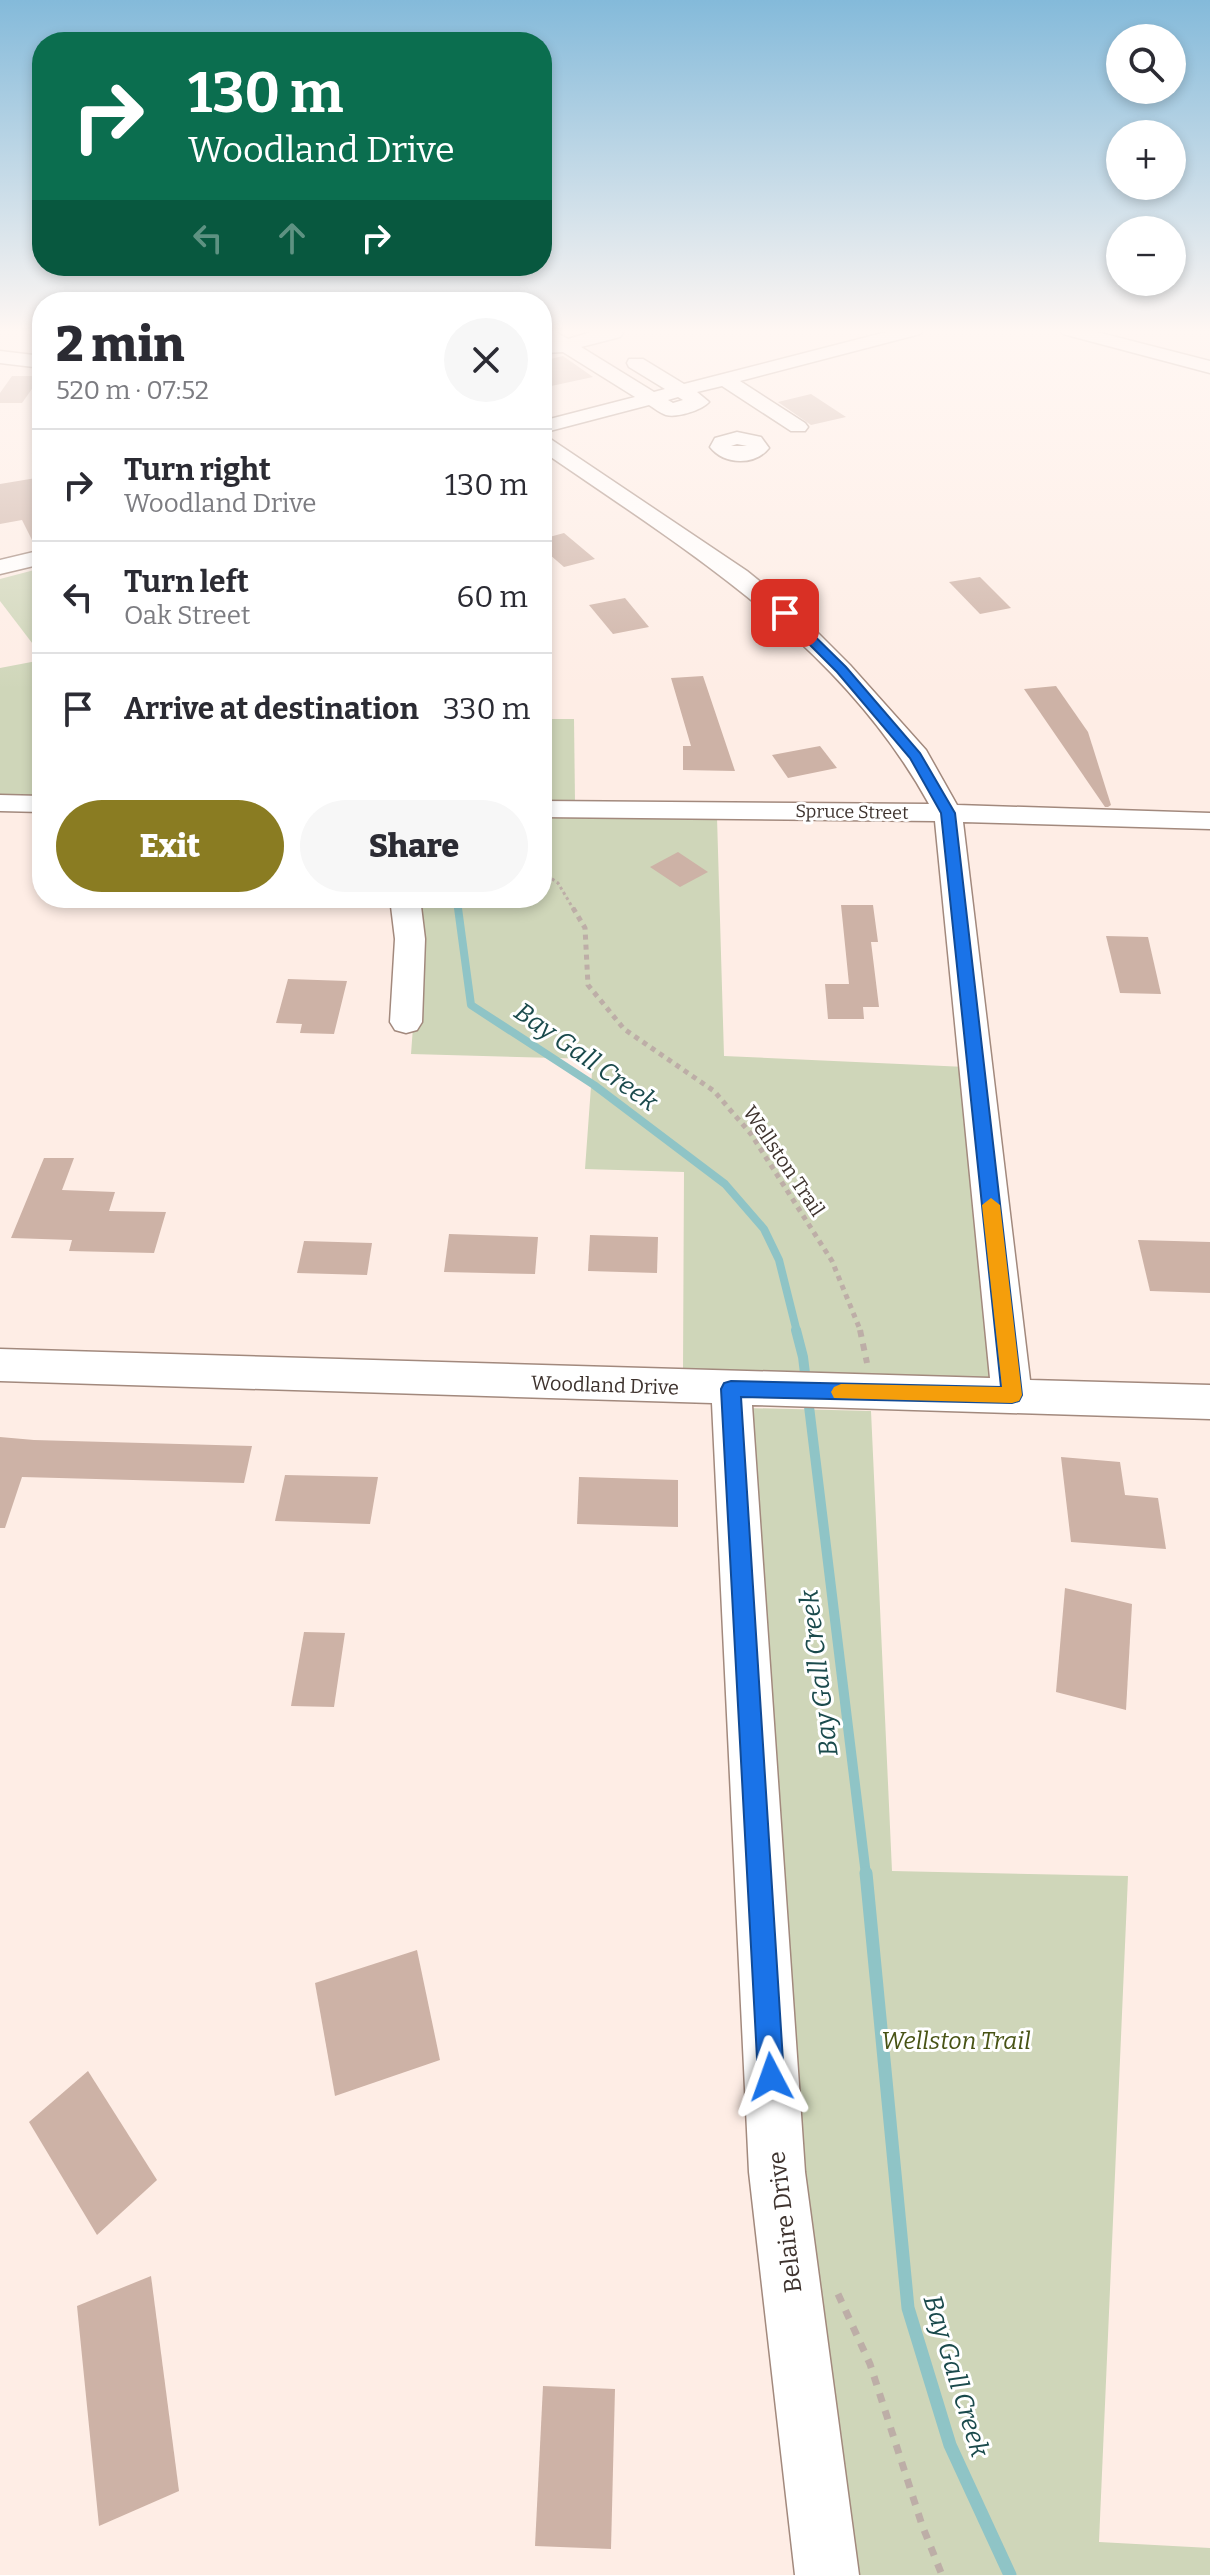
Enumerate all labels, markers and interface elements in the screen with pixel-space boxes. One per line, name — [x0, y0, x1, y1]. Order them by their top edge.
map controls — [1106, 24, 1186, 296]
button: search — [1106, 24, 1186, 104]
text: 130 m — [188, 60, 344, 127]
icon: right — [56, 64, 160, 168]
button: + — [1106, 120, 1186, 200]
text: Woodland Drive — [188, 128, 455, 172]
icon: left — [186, 216, 230, 260]
icon: ahead — [270, 216, 314, 260]
icon: right — [354, 216, 398, 260]
button: − — [1106, 216, 1186, 296]
text: 2 min — [56, 316, 184, 374]
button: close — [444, 318, 528, 402]
text: 520 m · 07:52 — [56, 375, 209, 406]
text: Turn right — [124, 452, 271, 488]
icon: right — [56, 463, 100, 507]
text: 130 m — [445, 467, 528, 503]
text: Woodland Drive — [124, 488, 317, 519]
text: Turn left — [124, 564, 249, 600]
icon: left — [56, 575, 100, 619]
text: 60 m — [457, 579, 528, 615]
pin — [751, 579, 819, 647]
icon: arrive — [763, 591, 807, 635]
text: Oak Street — [124, 600, 250, 631]
icon: arrive — [56, 687, 100, 731]
text: Arrive at destination — [124, 691, 419, 727]
text: 330 m — [443, 691, 530, 727]
button: Exit — [56, 800, 284, 892]
button: Share — [300, 800, 528, 892]
street label: Spruce Street — [795, 800, 909, 824]
water label: Bay Gall Creek — [508, 996, 664, 1118]
street label: Wellston Trail — [738, 1101, 830, 1221]
street label: Woodland Drive — [531, 1370, 679, 1400]
water label: Bay Gall Creek — [793, 1587, 845, 1758]
park label: Wellston Trail — [881, 2027, 1031, 2055]
position arrow — [729, 2035, 813, 2119]
street label: Belaire Drive — [762, 2150, 808, 2294]
water label: Bay Gall Creek — [917, 2291, 996, 2462]

